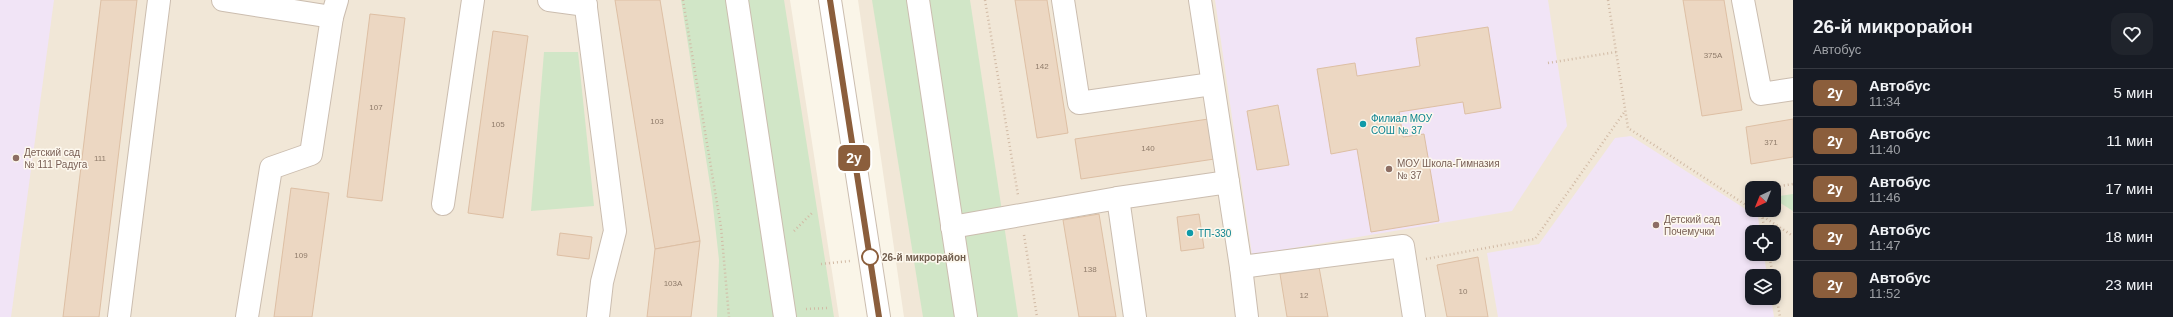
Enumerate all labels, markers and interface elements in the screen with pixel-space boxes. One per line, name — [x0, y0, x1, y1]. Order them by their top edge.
button: heart — [2111, 13, 2153, 55]
text: 26-й микрорайон — [1813, 16, 1973, 37]
text: Автобус — [1813, 42, 1861, 57]
house number: 375А — [1704, 51, 1723, 60]
house number: 142 — [1035, 62, 1049, 71]
text: Автобус — [1869, 77, 1931, 94]
text: 5 мин — [2114, 84, 2153, 101]
text: 2у — [1827, 85, 1843, 101]
text: 11:34 — [1869, 94, 1901, 109]
house number: 107 — [369, 103, 383, 112]
place label: Филиал МОУ СОШ № 37 — [1371, 113, 1433, 136]
house number: 103 — [650, 117, 664, 126]
marker: Филиал МОУ СОШ № 37 — [1358, 119, 1368, 129]
house number: 105 — [491, 120, 505, 129]
text: Автобус — [1869, 125, 1931, 142]
text: 11 мин — [2106, 132, 2153, 149]
text: 2у — [1827, 133, 1843, 149]
house number: 371 — [1764, 138, 1778, 147]
text: 11:40 — [1869, 142, 1901, 157]
house number: 140 — [1141, 144, 1155, 153]
line badge: 2у — [836, 145, 872, 171]
place label: Детский сад № 111 Радуга — [24, 147, 88, 170]
text: 2у — [846, 150, 862, 166]
marker: Детский сад № 111 Радуга — [11, 153, 21, 163]
house number: 111 — [94, 154, 107, 163]
place label: МОУ Школа-Гимназия № 37 — [1397, 158, 1500, 181]
marker: МОУ Школа-Гимназия № 37 — [1384, 164, 1394, 174]
text: Автобус — [1869, 173, 1931, 190]
text: 17 мин — [2105, 180, 2153, 197]
north arrow — [1745, 181, 1781, 217]
map controls — [1745, 181, 1781, 305]
text: 2у — [1827, 181, 1843, 197]
text: 11:46 — [1869, 190, 1901, 205]
place label: Детский сад Почемучки — [1664, 214, 1720, 237]
marker: Детский сад Почемучки — [1651, 220, 1661, 230]
text: Автобус — [1869, 221, 1931, 238]
button: locate — [1745, 225, 1781, 261]
marker: ТП-330 — [1185, 228, 1195, 238]
place label: ТП-330 — [1198, 228, 1232, 239]
text: 18 мин — [2105, 228, 2153, 245]
text: 2у — [1827, 229, 1843, 245]
text: 11:47 — [1869, 238, 1901, 253]
marker: 26-й микрорайон — [861, 248, 879, 266]
house number: 109 — [294, 251, 308, 260]
place label: 26-й микрорайон — [882, 252, 966, 263]
house number: 138 — [1083, 265, 1097, 274]
button: layers — [1745, 269, 1781, 305]
text: Автобус — [1869, 269, 1931, 286]
text: 23 мин — [2105, 276, 2153, 293]
text: 2у — [1827, 277, 1843, 293]
house number: 103А — [664, 279, 683, 288]
text: 11:52 — [1869, 286, 1901, 301]
house number: 10 — [1459, 287, 1468, 296]
house number: 12 — [1300, 291, 1309, 300]

